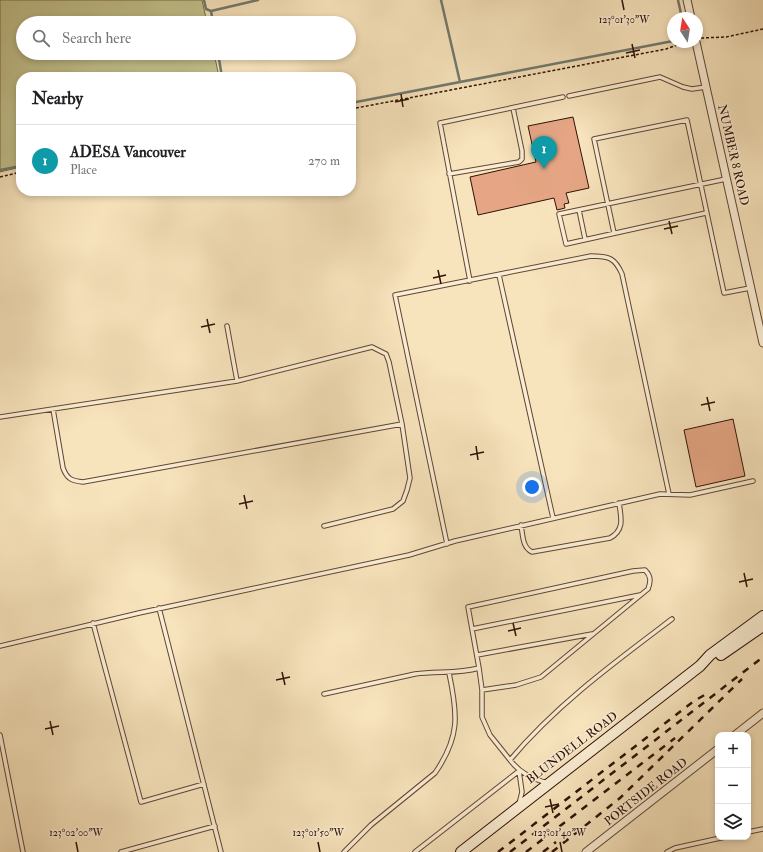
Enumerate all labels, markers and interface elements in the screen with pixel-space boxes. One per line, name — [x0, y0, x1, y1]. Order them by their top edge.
north arrow — [667, 12, 703, 48]
text: 123°01'30"W — [599, 14, 650, 26]
search box — [16, 16, 356, 60]
icon: search — [30, 27, 52, 49]
text: Search here — [62, 29, 131, 48]
text: Nearby — [32, 88, 83, 109]
street label: NUMBER 8 ROAD — [714, 103, 752, 207]
pin: 1 — [531, 136, 557, 169]
text: ADESA Vancouver — [70, 143, 186, 162]
text: 1 — [43, 153, 47, 169]
text: 270 m — [308, 153, 340, 169]
text: Place — [70, 162, 97, 178]
your location — [522, 477, 542, 497]
street label: BLUNDELL ROAD — [523, 709, 621, 787]
map controls — [715, 732, 751, 840]
button: + — [715, 732, 751, 768]
street label: PORTSIDE ROAD — [601, 755, 691, 829]
button: − — [715, 768, 751, 804]
button: layers — [715, 804, 751, 840]
text: 123°02'00"W — [49, 827, 104, 839]
text: 123°01'50"W — [292, 827, 344, 839]
text: 123°01'40"W — [534, 827, 587, 839]

